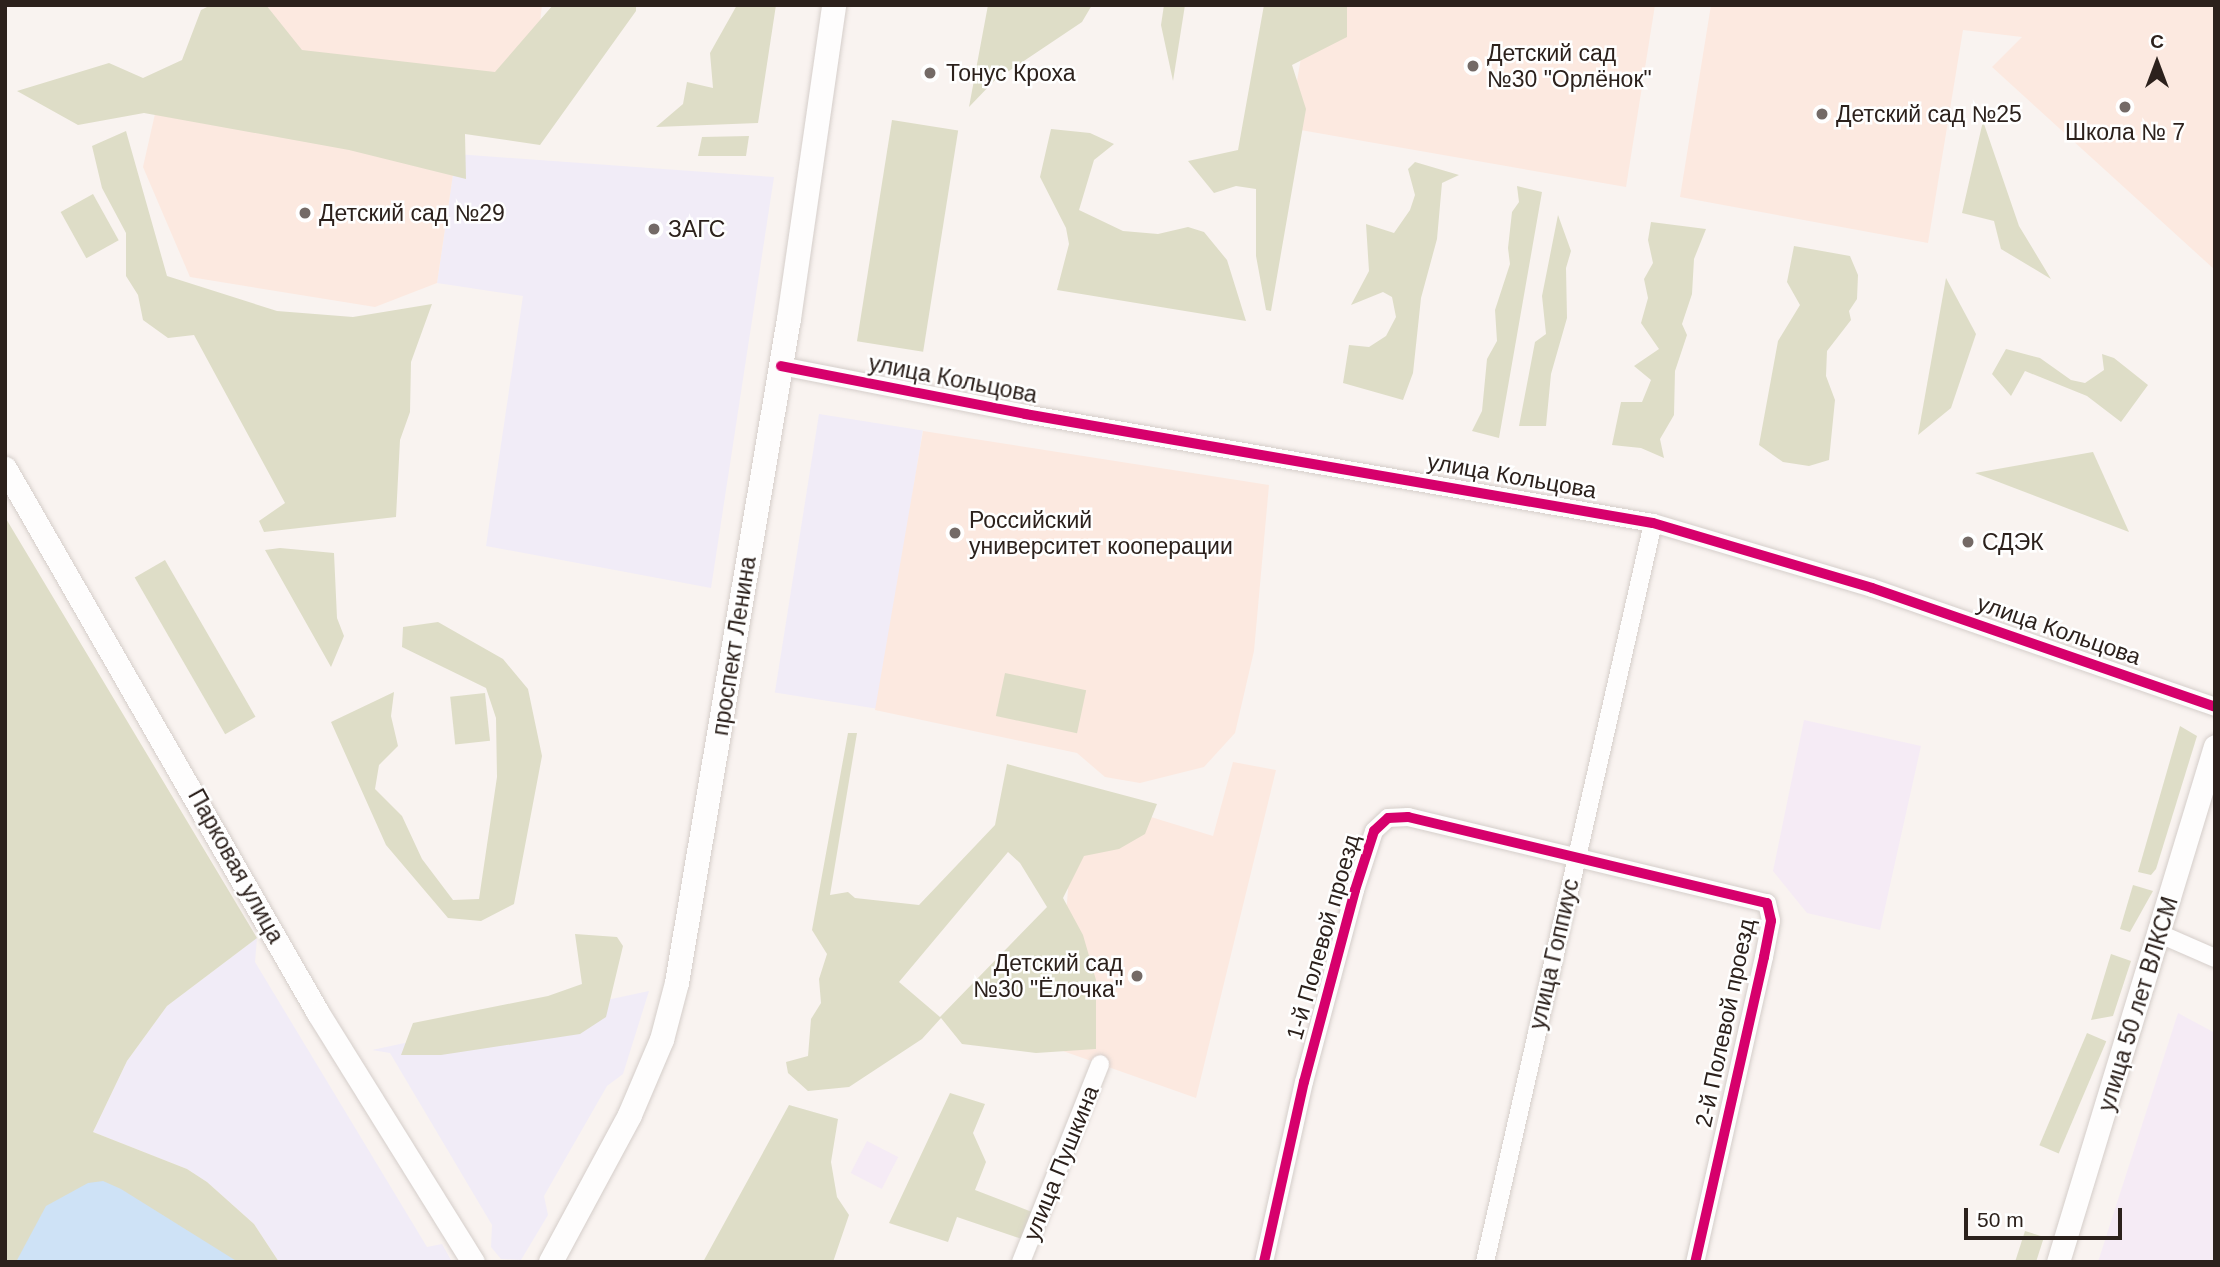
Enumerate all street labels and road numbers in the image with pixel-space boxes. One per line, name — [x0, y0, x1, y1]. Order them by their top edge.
street label: улица Кольцова — [866, 349, 1040, 409]
street label: улица Кольцова — [1425, 448, 1599, 504]
street label: проспект Ленина — [706, 554, 762, 738]
street label: улица Кольцова — [1974, 589, 2144, 671]
street label: Парковая улица — [182, 784, 290, 948]
street label: 1-й Полевой проезд — [1280, 831, 1366, 1043]
street label: улица Гоппиус — [1523, 876, 1585, 1032]
street label: улица 50 лет ВЛКСМ — [2092, 893, 2184, 1115]
street label: 2-й Полевой проезд — [1689, 916, 1761, 1130]
street label: улица Пушкина — [1017, 1082, 1105, 1244]

